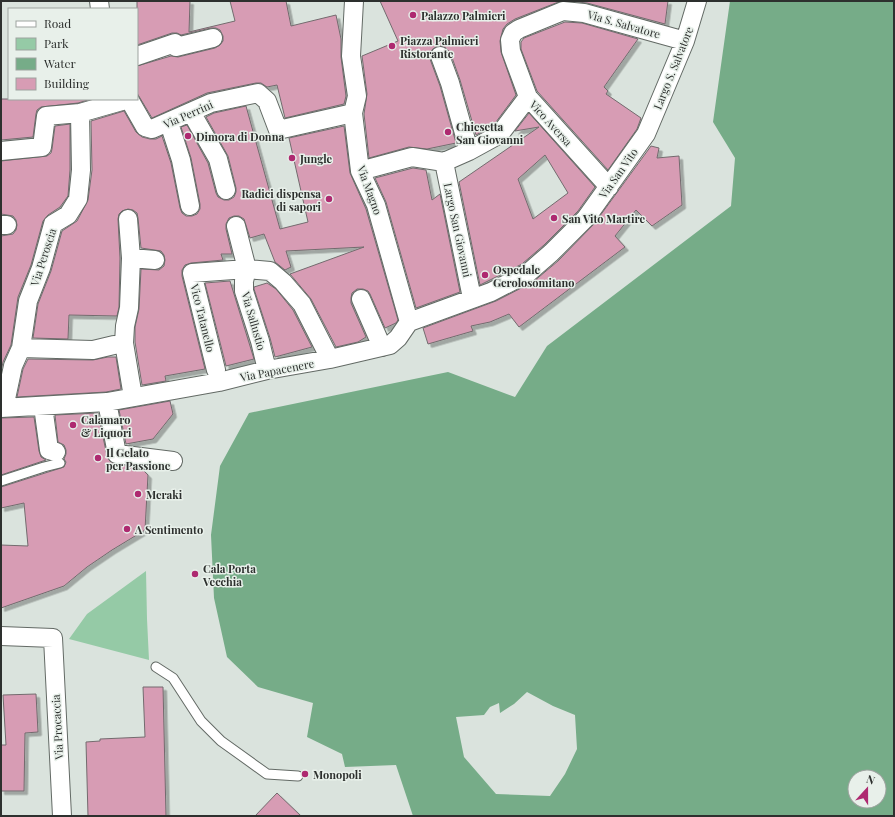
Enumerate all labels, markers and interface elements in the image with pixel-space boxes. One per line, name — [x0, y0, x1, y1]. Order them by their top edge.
street label: Via S. Salvatore — [585, 6, 662, 42]
legend — [8, 8, 138, 100]
place label: Palazzo Palmieri — [421, 8, 506, 23]
marker: Palazzo Palmieri — [408, 10, 418, 20]
text: Road — [44, 15, 71, 31]
street label: Largo S. Salvatore — [650, 24, 697, 112]
place label: Piazza Palmieri Ristorante — [400, 33, 479, 61]
text: Park — [44, 35, 69, 51]
marker: Piazza Palmieri Ristorante — [387, 41, 397, 51]
text: Water — [43, 55, 77, 71]
text: Building — [44, 75, 90, 91]
street label: Via Perrini — [160, 96, 215, 132]
street label: Vico Aversa — [526, 96, 576, 149]
place label: Chiesetta San Giovanni — [456, 119, 524, 147]
marker: Chiesetta San Giovanni — [443, 127, 453, 137]
place label: Dimora di Donna — [196, 129, 284, 144]
marker: Dimora di Donna — [183, 131, 193, 141]
street label: Via San Vito — [595, 145, 641, 202]
place label: Jungle — [299, 151, 333, 166]
marker: Jungle — [287, 153, 297, 163]
street label: Via Magno — [354, 162, 386, 217]
street label: Largo San Giovanni — [441, 181, 475, 279]
place label: Radici dispensa di sapori — [241, 186, 322, 214]
marker: Radici dispensa di sapori — [324, 194, 334, 204]
place label: San Vito Martire — [562, 211, 645, 226]
marker: San Vito Martire — [549, 213, 559, 223]
street label: Via Peroscia — [26, 226, 59, 289]
place label: Ospedale Gerolosomitano — [493, 262, 574, 290]
marker: Ospedale Gerolosomitano — [480, 270, 490, 280]
street label: Vico Tatanello — [187, 281, 219, 354]
street label: Via Sallustio — [238, 289, 269, 352]
street label: Via Papacenere — [238, 355, 316, 385]
place label: Calamaro & Liquori — [81, 412, 132, 440]
marker: Calamaro & Liquori — [68, 420, 78, 430]
place label: Il Gelato per Passione — [106, 445, 171, 473]
marker: Il Gelato per Passione — [93, 453, 103, 463]
place label: Meraki — [146, 487, 183, 502]
marker: Meraki — [133, 489, 143, 499]
place label: A Sentimento — [134, 522, 203, 537]
marker: A Sentimento — [122, 524, 132, 534]
place label: Cala Porta Vecchia — [202, 561, 256, 589]
marker: Cala Porta Vecchia — [190, 569, 200, 579]
street label: Via Procaccia — [48, 693, 66, 761]
place label: Monopoli — [313, 767, 362, 782]
marker: Monopoli — [300, 769, 310, 779]
north arrow — [847, 769, 887, 809]
text: N — [864, 771, 877, 788]

